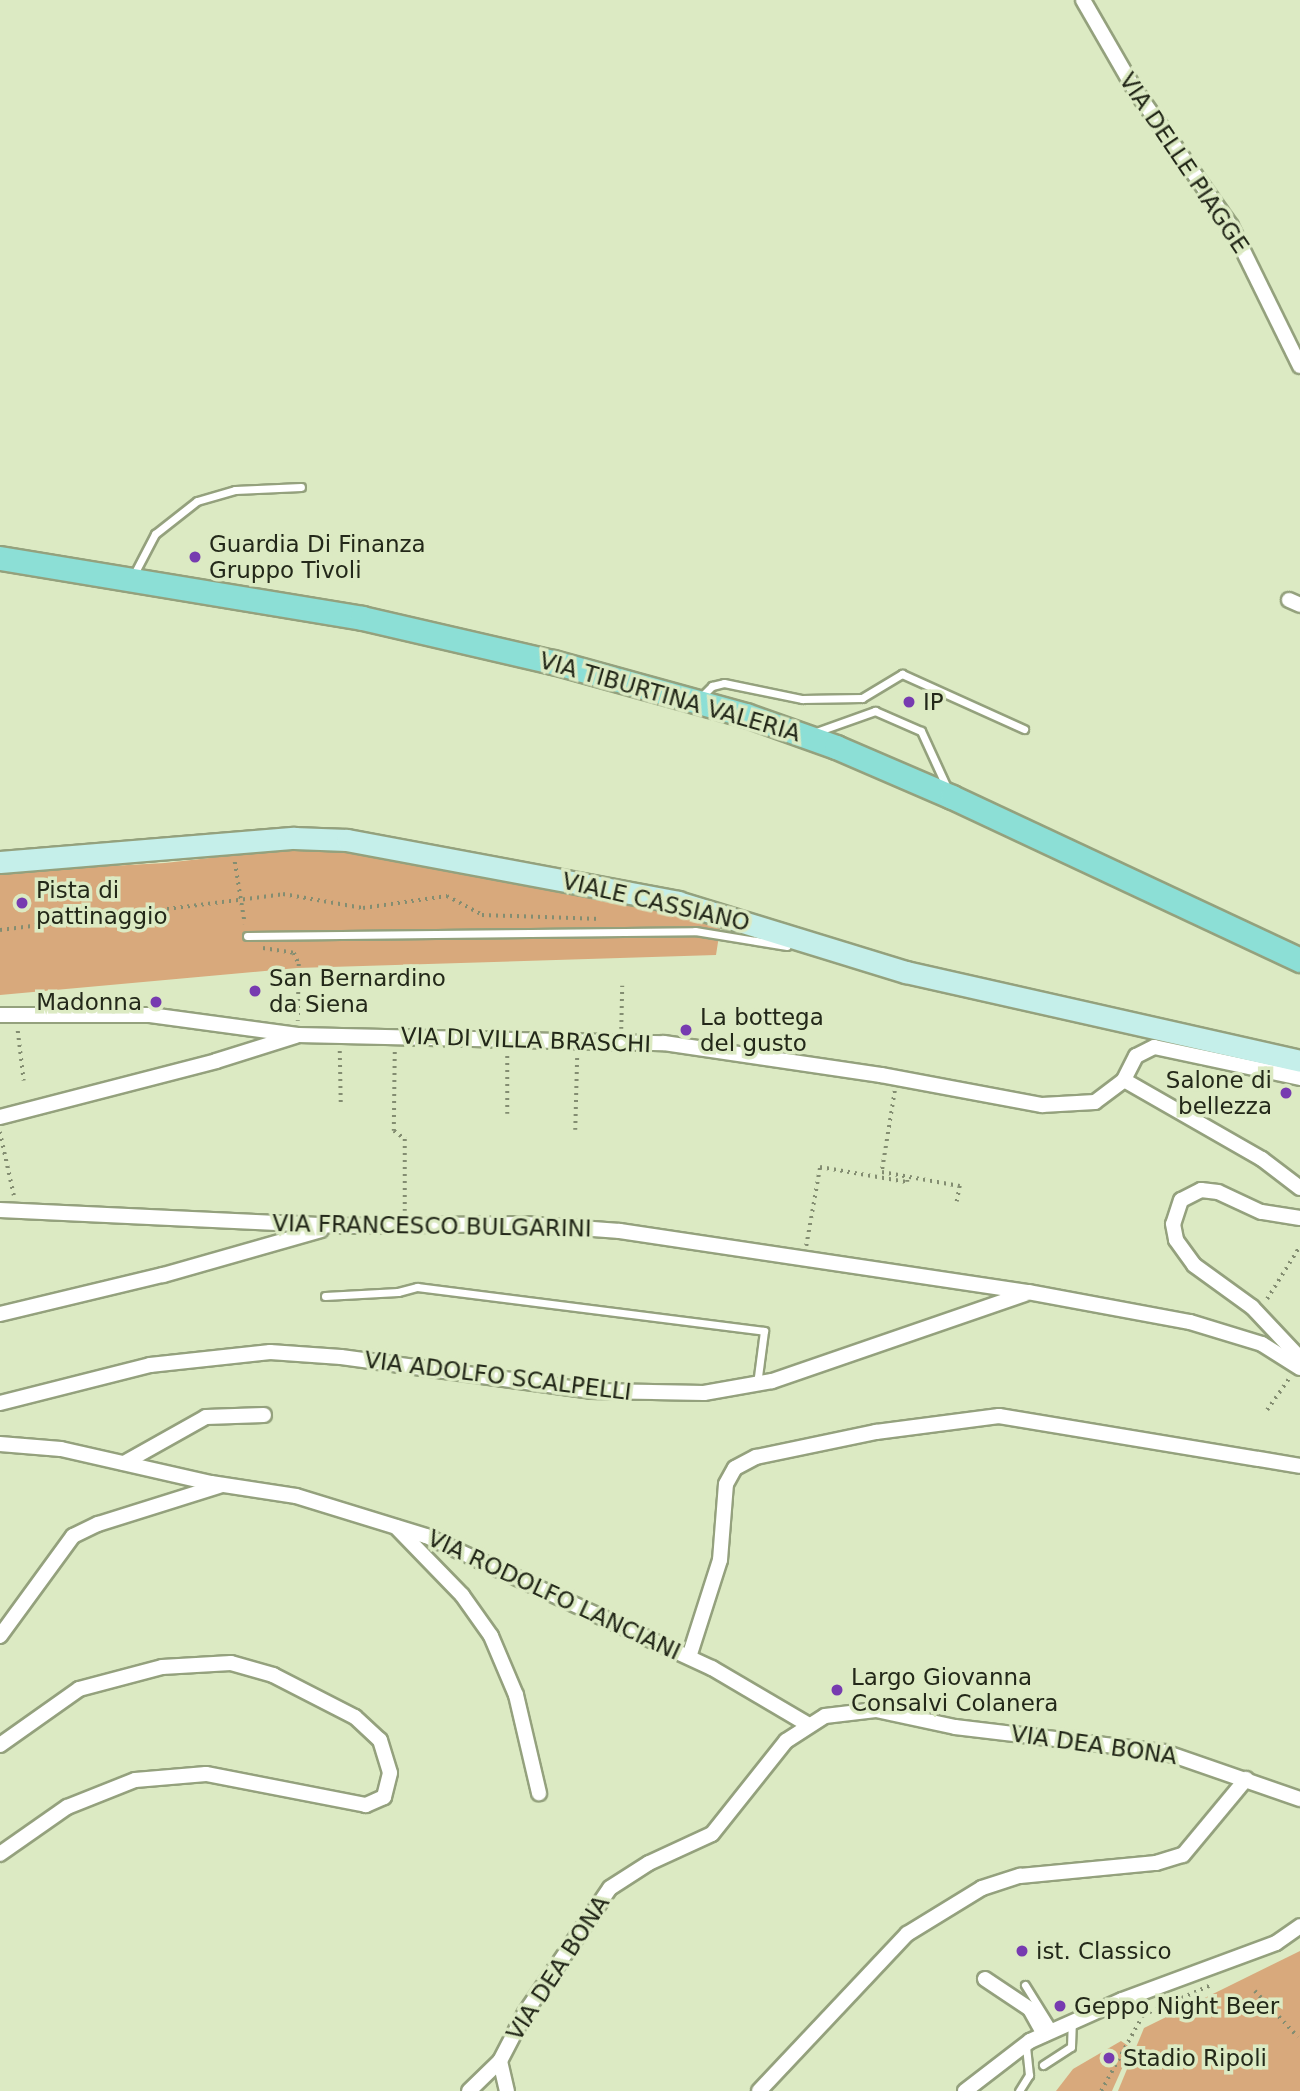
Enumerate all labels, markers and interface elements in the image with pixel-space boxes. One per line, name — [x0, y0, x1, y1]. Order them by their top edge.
street label: VIA DELLE PIAGGE — [1113, 68, 1255, 258]
place label: Guardia Di Finanza Gruppo Tivoli — [209, 530, 426, 584]
marker: Guardia Di Finanza Gruppo Tivoli — [187, 549, 203, 565]
street label: VIA TIBURTINA VALERIA — [536, 646, 804, 748]
place label: IP — [923, 688, 944, 716]
marker: IP — [901, 694, 917, 710]
street label: VIALE CASSIANO — [559, 867, 753, 937]
place label: Pista di pattinaggio — [36, 876, 167, 930]
marker: Pista di pattinaggio — [14, 895, 30, 911]
place label: San Bernardino da Siena — [269, 964, 446, 1018]
marker: San Bernardino da Siena — [247, 983, 263, 999]
place label: Madonna — [36, 988, 142, 1016]
marker: Madonna — [148, 994, 164, 1010]
place label: La bottega del gusto — [700, 1003, 824, 1057]
street label: VIA DI VILLA BRASCHI — [400, 1022, 652, 1058]
marker: La bottega del gusto — [678, 1022, 694, 1038]
place label: Salone di bellezza — [1166, 1066, 1272, 1120]
marker: Salone di bellezza — [1278, 1085, 1294, 1101]
street label: VIA FRANCESCO BULGARINI — [272, 1209, 592, 1243]
street label: VIA ADOLFO SCALPELLI — [363, 1346, 633, 1406]
street label: VIA RODOLFO LANCIANI — [423, 1524, 685, 1666]
place label: Largo Giovanna Consalvi Colanera — [851, 1663, 1058, 1717]
marker: Largo Giovanna Consalvi Colanera — [829, 1682, 845, 1698]
street label: VIA DEA BONA — [1009, 1720, 1179, 1770]
street label: VIA DEA BONA — [501, 1890, 615, 2046]
place label: ist. Classico — [1036, 1937, 1172, 1965]
marker: ist. Classico — [1014, 1943, 1030, 1959]
place label: Geppo Night Beer — [1074, 1992, 1279, 2020]
marker: Geppo Night Beer — [1052, 1998, 1068, 2014]
place label: Stadio Ripoli — [1123, 2044, 1267, 2072]
marker: Stadio Ripoli — [1101, 2050, 1117, 2066]

